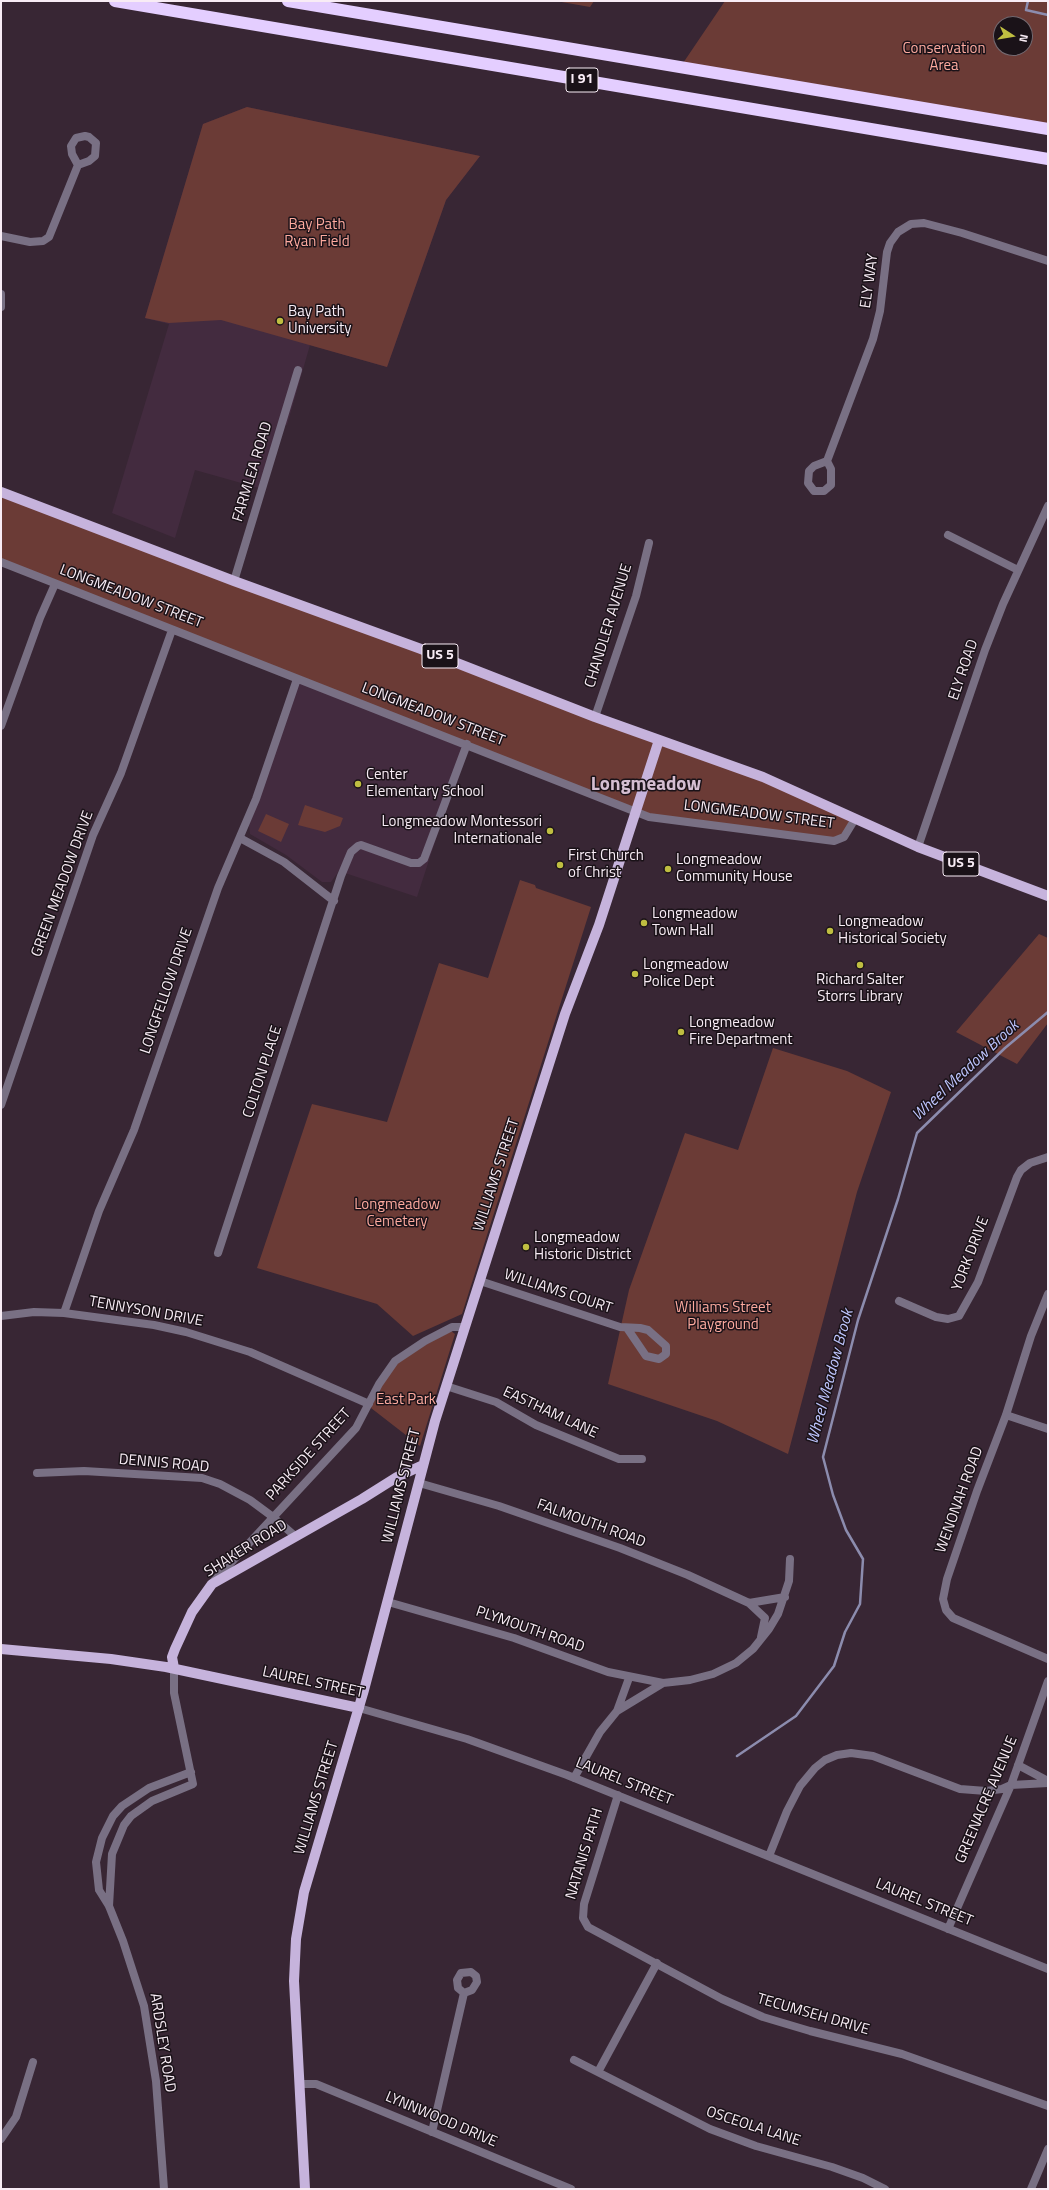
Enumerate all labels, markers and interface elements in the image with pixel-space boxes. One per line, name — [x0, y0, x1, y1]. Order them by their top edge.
north arrow — [993, 16, 1033, 56]
text: N — [1015, 33, 1032, 44]
park label: Conservation Area — [903, 40, 985, 75]
road number: I 91 — [566, 68, 598, 92]
park label: Bay Path Ryan Field — [284, 216, 350, 251]
street label: ELY WAY — [857, 253, 883, 309]
place label: Bay Path University — [288, 303, 352, 338]
marker: Bay Path University — [275, 316, 285, 326]
street label: FARMLEA ROAD — [229, 420, 277, 524]
street label: LONGMEADOW STREET — [57, 561, 205, 633]
street label: CHANDLER AVENUE — [582, 562, 636, 690]
street label: ELY ROAD — [945, 637, 983, 703]
road number: US 5 — [422, 644, 458, 668]
street label: LONGMEADOW STREET — [359, 679, 507, 751]
place label: Center Elementary School — [366, 766, 484, 801]
district label: Longmeadow — [591, 774, 701, 796]
marker: Center Elementary School — [353, 779, 363, 789]
street label: LONGMEADOW STREET — [683, 797, 835, 833]
street label: GREEN MEADOW DRIVE — [28, 809, 98, 959]
place label: Longmeadow Montessori Internationale — [381, 813, 542, 848]
marker: Longmeadow Montessori Internationale — [545, 826, 555, 836]
place label: First Church of Christ — [568, 847, 644, 882]
place label: Longmeadow Community House — [676, 851, 793, 886]
road number: US 5 — [943, 852, 979, 876]
marker: First Church of Christ — [555, 860, 565, 870]
marker: Longmeadow Community House — [663, 864, 673, 874]
place label: Longmeadow Town Hall — [652, 905, 738, 940]
place label: Longmeadow Historical Society — [838, 913, 947, 948]
marker: Longmeadow Town Hall — [639, 918, 649, 928]
street label: LONGFELLOW DRIVE — [137, 925, 197, 1057]
marker: Longmeadow Historical Society — [825, 926, 835, 936]
place label: Longmeadow Police Dept — [643, 956, 729, 991]
marker: Richard Salter Storrs Library — [855, 960, 865, 970]
marker: Longmeadow Police Dept — [630, 969, 640, 979]
place label: Richard Salter Storrs Library — [816, 971, 904, 1006]
place label: Longmeadow Fire Department — [689, 1014, 793, 1049]
water label: Wheel Meadow Brook — [909, 1017, 1023, 1125]
street label: COLTON PLACE — [240, 1024, 286, 1120]
marker: Longmeadow Fire Department — [676, 1027, 686, 1037]
street label: WILLIAMS STREET — [470, 1116, 524, 1234]
park label: Longmeadow Cemetery — [354, 1196, 440, 1231]
street label: YORK DRIVE — [949, 1214, 993, 1294]
place label: Longmeadow Historic District — [534, 1229, 631, 1264]
marker: Longmeadow Historic District — [521, 1242, 531, 1252]
street label: WILLIAMS COURT — [502, 1266, 614, 1318]
street label: TENNYSON DRIVE — [88, 1293, 204, 1331]
park label: Williams Street Playground — [675, 1299, 771, 1334]
water label: Wheel Meadow Brook — [804, 1307, 858, 1447]
street label: EASTHAM LANE — [500, 1383, 600, 1443]
park label: East Park — [376, 1391, 436, 1409]
street label: PARKSIDE STREET — [263, 1405, 355, 1505]
street label: WILLIAMS STREET — [379, 1427, 425, 1545]
street label: WENONAH ROAD — [932, 1444, 988, 1556]
street label: DENNIS ROAD — [118, 1451, 210, 1477]
street label: FALMOUTH ROAD — [534, 1496, 648, 1552]
street label: SHAKER ROAD — [201, 1516, 291, 1582]
street label: PLYMOUTH ROAD — [473, 1603, 587, 1657]
street label: LAUREL STREET — [261, 1663, 365, 1703]
street label: GREENACRE AVENUE — [952, 1734, 1022, 1866]
street label: WILLIAMS STREET — [291, 1739, 343, 1857]
street label: LAUREL STREET — [573, 1754, 675, 1810]
street label: NATANIS PATH — [563, 1806, 607, 1902]
street label: LAUREL STREET — [873, 1875, 975, 1931]
street label: TECUMSEH DRIVE — [755, 1990, 871, 2040]
street label: ARDSLEY ROAD — [145, 1992, 179, 2094]
street label: LYNNWOOD DRIVE — [382, 2088, 500, 2152]
street label: OSCEOLA LANE — [703, 2103, 803, 2151]

